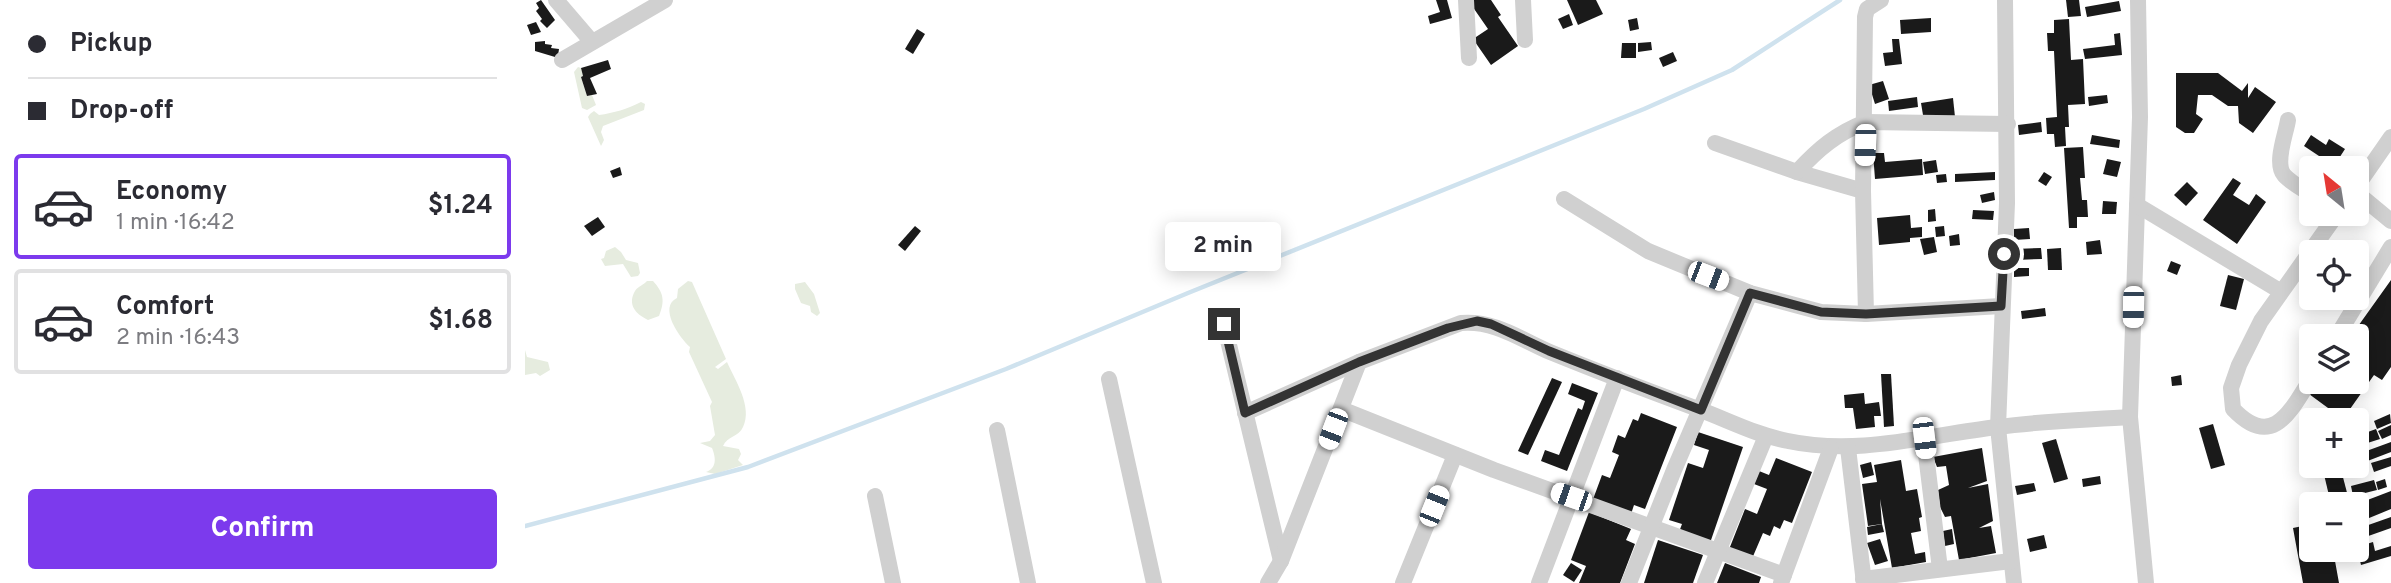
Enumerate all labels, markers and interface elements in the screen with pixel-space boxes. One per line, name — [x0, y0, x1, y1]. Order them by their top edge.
text: Pickup — [70, 28, 153, 61]
text: Drop-off — [70, 95, 173, 128]
car — [1854, 124, 1877, 166]
north arrow — [2299, 156, 2369, 226]
map controls — [2299, 156, 2369, 562]
icon: car — [32, 175, 95, 238]
text: Economy — [116, 176, 227, 209]
text: $1.24 — [428, 190, 493, 223]
text: 1 min · 16:42 — [116, 209, 235, 238]
callout: 2 min — [1166, 222, 1282, 272]
text: 2 min — [1193, 232, 1253, 261]
route start — [1988, 238, 2020, 270]
button: locate — [2299, 240, 2369, 310]
car — [1685, 259, 1732, 293]
car — [2123, 286, 2144, 328]
icon: car — [32, 290, 95, 353]
text: Comfort — [116, 291, 214, 324]
text: $1.68 — [428, 305, 493, 338]
route end — [1208, 308, 1240, 340]
text: 2 min · 16:43 — [116, 324, 240, 353]
button: layers — [2299, 324, 2369, 394]
car — [1316, 406, 1351, 452]
button: + — [2299, 408, 2369, 478]
car — [1912, 416, 1937, 460]
car — [1548, 480, 1595, 514]
car — [1417, 483, 1452, 529]
button: Confirm — [28, 489, 497, 569]
button: − — [2299, 492, 2369, 562]

